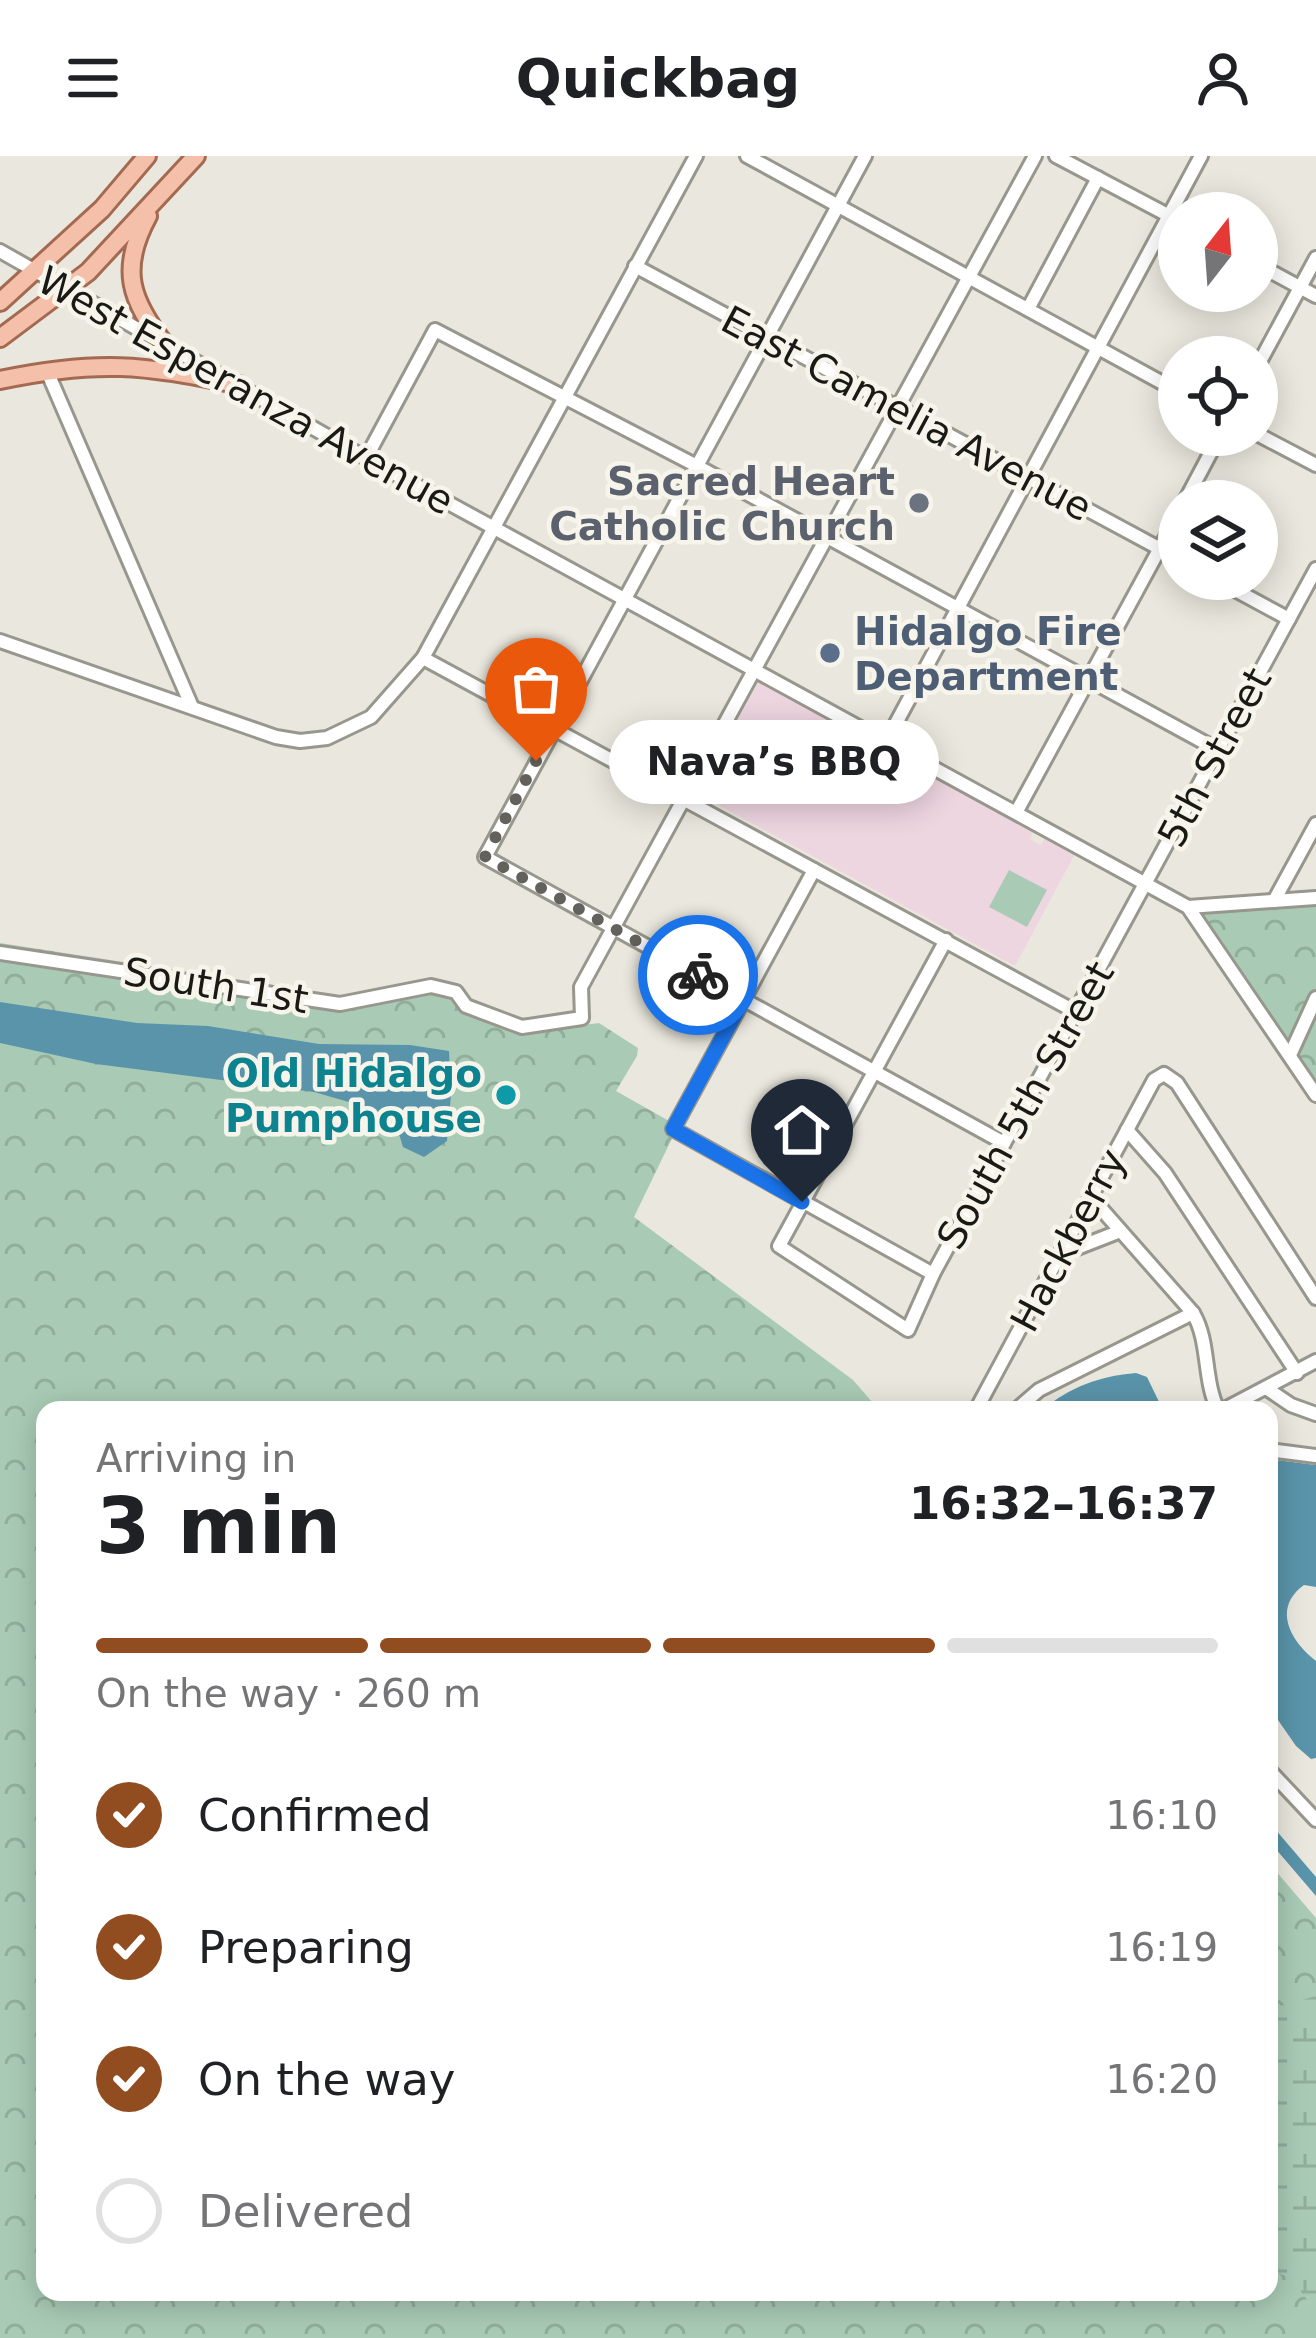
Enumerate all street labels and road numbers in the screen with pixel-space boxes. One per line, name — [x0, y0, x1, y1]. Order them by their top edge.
street label: West Esperanza Avenue — [30, 257, 461, 524]
street label: East Camelia Avenue — [714, 297, 1099, 530]
street label: 5th Street — [1149, 660, 1280, 854]
street label: South 1st — [120, 949, 311, 1022]
street label: South 5th Street — [928, 954, 1123, 1257]
street label: Hackberry — [1002, 1141, 1135, 1339]

